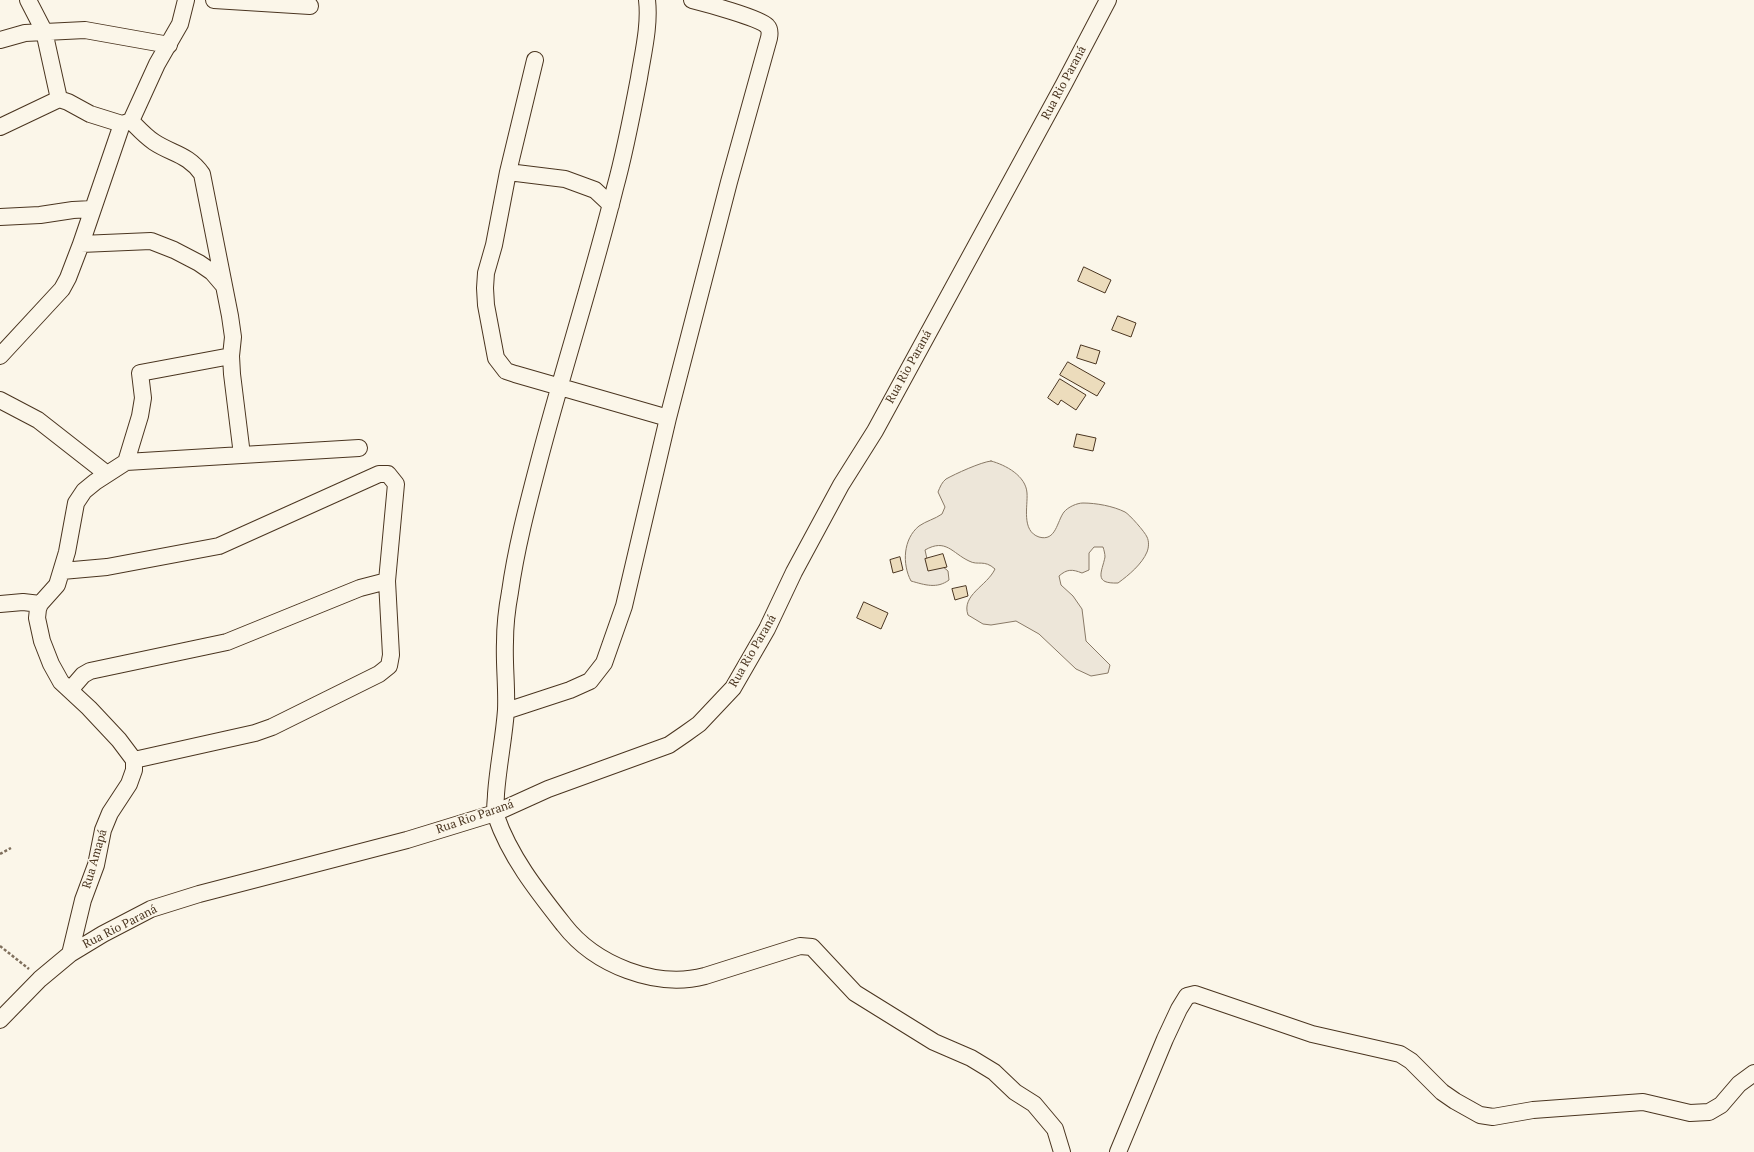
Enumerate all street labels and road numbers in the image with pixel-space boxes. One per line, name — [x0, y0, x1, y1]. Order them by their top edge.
street label: Rua Rio Paraná — [1039, 44, 1089, 122]
street label: Rua Rio Paraná — [883, 328, 935, 406]
street label: Rua Rio Paraná — [726, 612, 780, 690]
street label: Rua Rio Paraná — [434, 797, 516, 837]
street label: Rua Amapá — [80, 828, 110, 890]
street label: Rua Rio Paraná — [80, 902, 160, 952]

